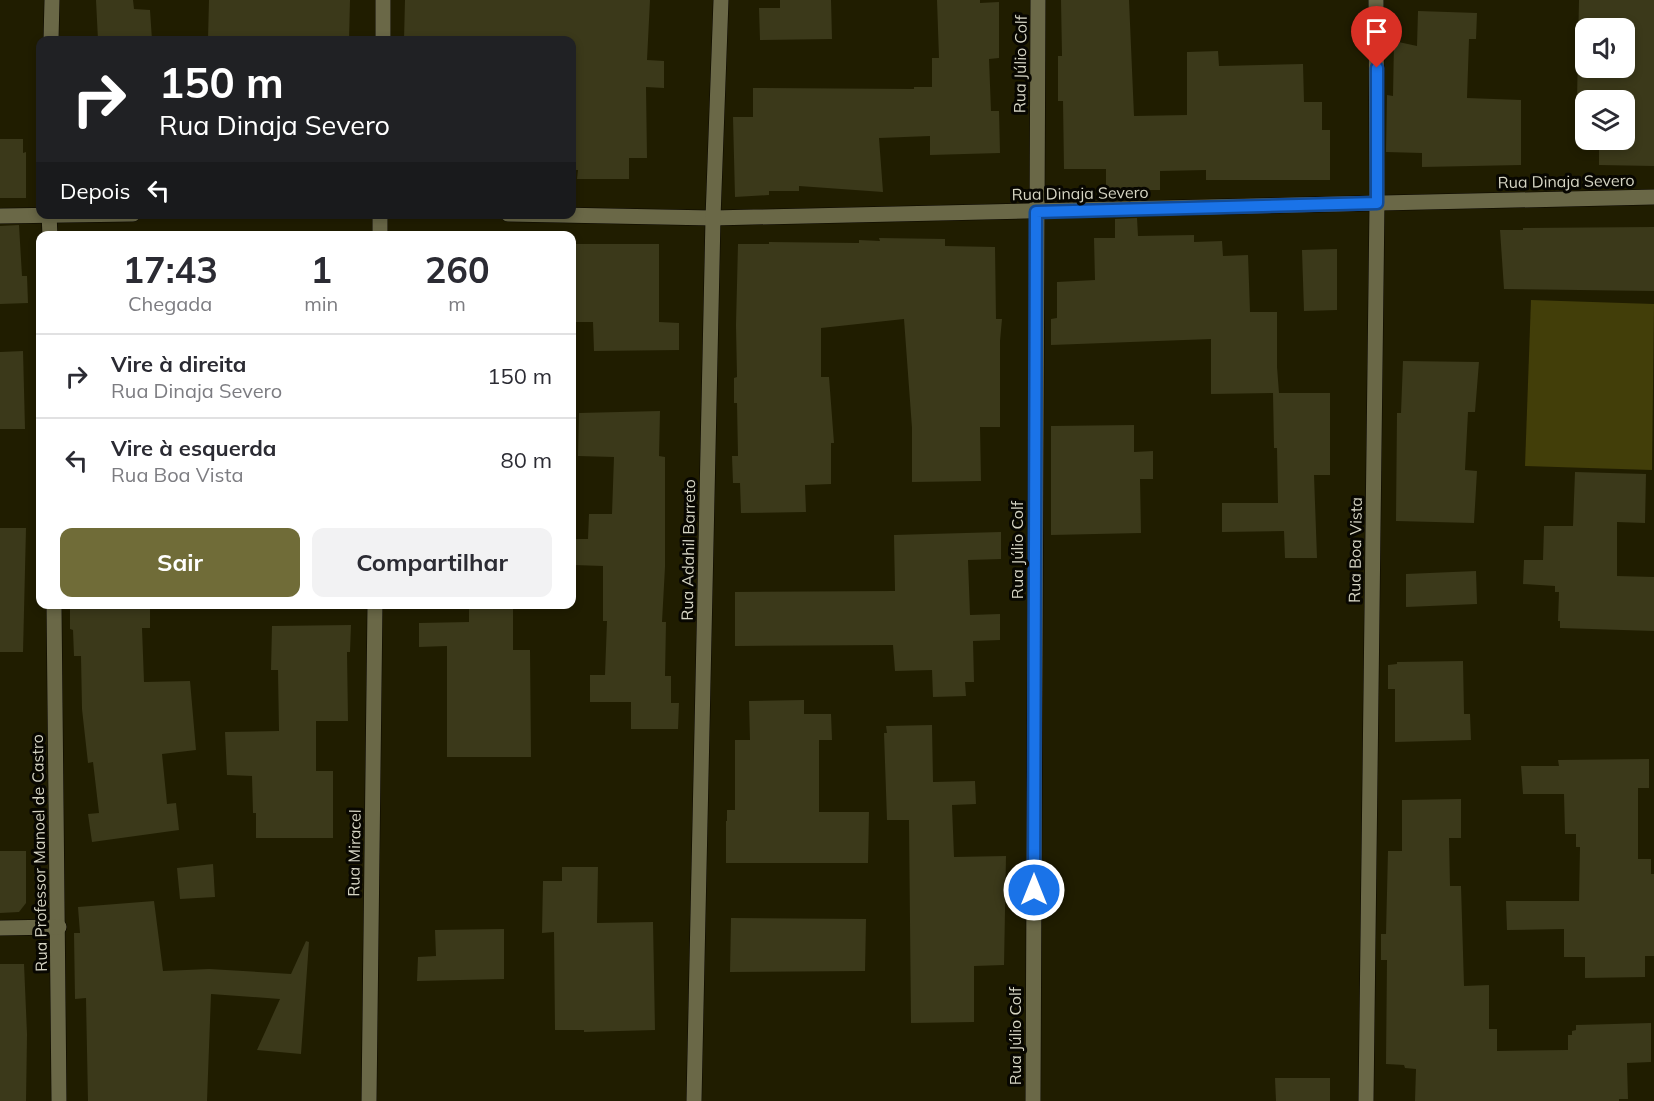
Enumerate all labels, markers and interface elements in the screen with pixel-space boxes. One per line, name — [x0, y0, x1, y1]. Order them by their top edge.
pin — [1351, 6, 1402, 68]
street label: Rua Júlio Colf — [1009, 14, 1031, 113]
icon: arrive — [1360, 15, 1393, 48]
map controls — [1575, 18, 1635, 150]
button: sound — [1575, 18, 1635, 78]
text: 150 m — [159, 56, 284, 109]
icon: right — [60, 60, 138, 138]
button: layers — [1575, 90, 1635, 150]
text: Rua Dinaja Severo — [159, 108, 390, 142]
street label: Rua Dinaja Severo — [1497, 170, 1635, 192]
icon: left — [142, 174, 175, 207]
text: Depois — [60, 177, 130, 205]
street label: Rua Dinaja Severo — [1011, 182, 1149, 204]
text: 17:43 — [122, 247, 218, 292]
text: 1 — [310, 247, 332, 292]
text: 260 — [425, 247, 490, 292]
text: Chegada — [128, 291, 212, 316]
text: min — [304, 291, 338, 316]
text: m — [448, 291, 466, 316]
text: Vire à direita — [111, 350, 246, 378]
icon: right — [60, 360, 93, 393]
text: 150 m — [487, 362, 552, 390]
text: Rua Dinaja Severo — [111, 378, 282, 403]
text: Vire à esquerda — [111, 434, 276, 462]
icon: left — [60, 444, 93, 477]
text: 80 m — [501, 446, 552, 474]
text: Rua Boa Vista — [111, 462, 243, 487]
street label: Rua Adahil Barreto — [677, 479, 699, 621]
street label: Rua Boa Vista — [1344, 497, 1366, 603]
street label: Rua Júlio Colf — [1007, 500, 1027, 599]
button: Sair — [60, 528, 300, 597]
button: Compartilhar — [312, 528, 552, 597]
street label: Rua Professor Manoel de Castro — [27, 734, 51, 972]
street label: Rua Miracel — [343, 809, 365, 897]
position arrow — [1002, 858, 1066, 922]
street label: Rua Júlio Colf — [1005, 986, 1025, 1085]

